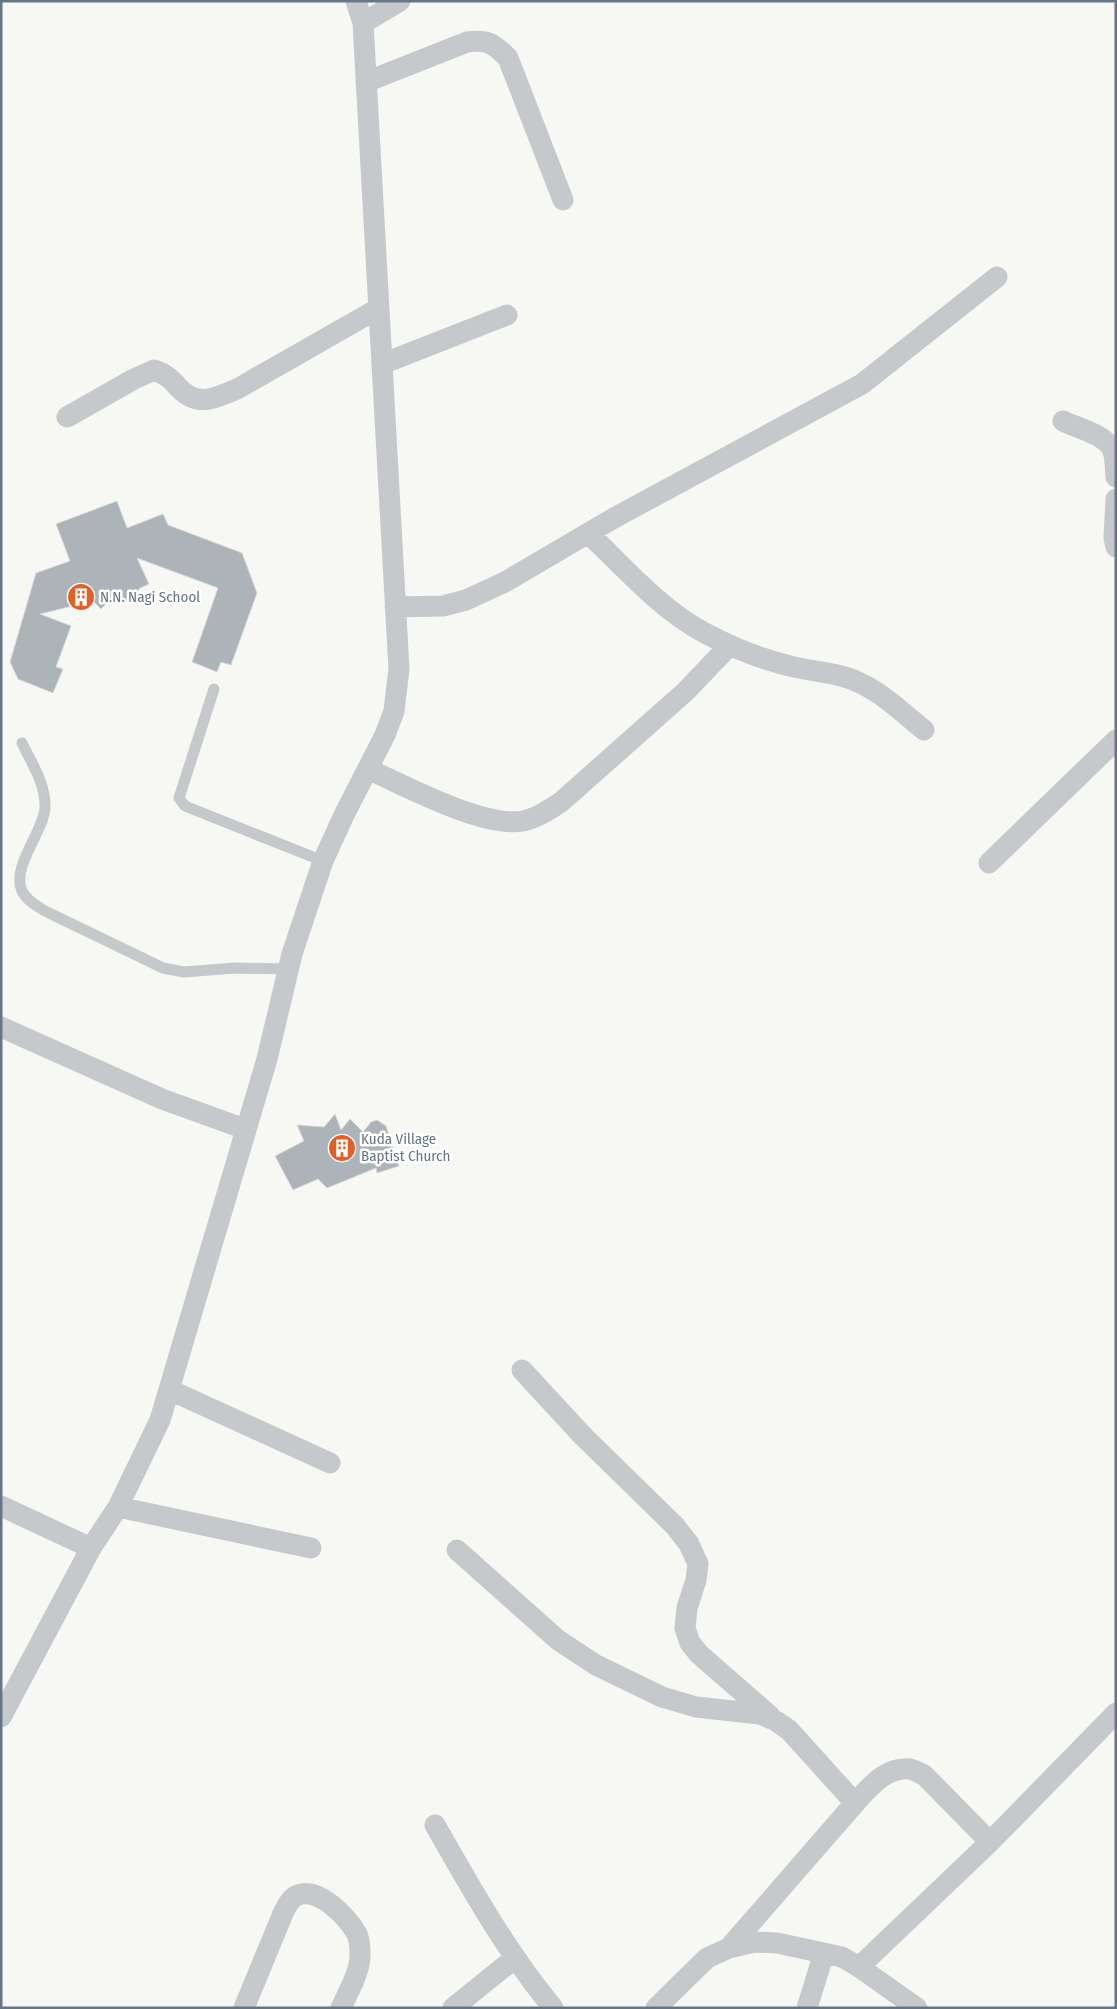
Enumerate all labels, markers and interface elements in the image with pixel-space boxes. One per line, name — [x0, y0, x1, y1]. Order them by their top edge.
building icon: N.N. Nagi School — [66, 582, 96, 612]
place label: N.N. Nagi School — [100, 588, 200, 606]
place label: Kuda Village Baptist Church — [361, 1130, 450, 1165]
building icon: Kuda Village Baptist Church — [327, 1133, 357, 1163]

